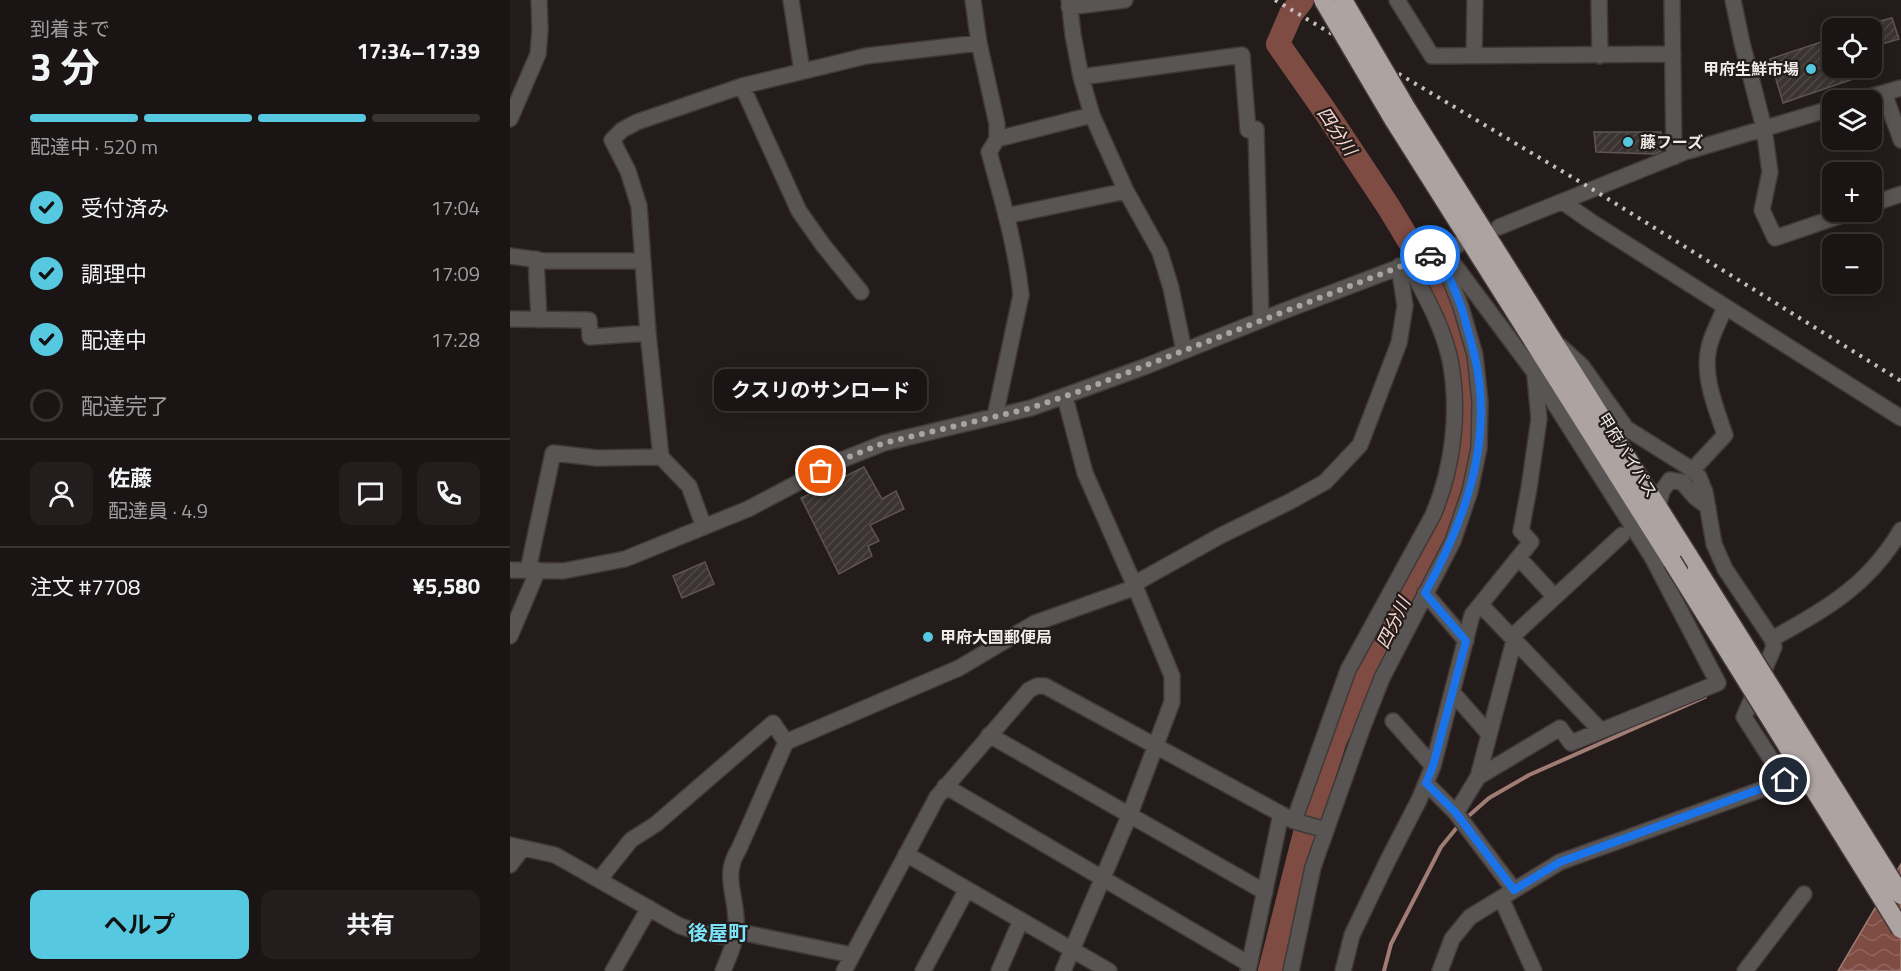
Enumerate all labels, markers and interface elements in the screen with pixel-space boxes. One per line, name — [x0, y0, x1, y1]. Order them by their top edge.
text: 到着まで — [30, 13, 110, 44]
map controls — [1822, 18, 1882, 294]
button: locate — [1822, 18, 1882, 78]
text: 17:34–17:39 — [357, 34, 480, 68]
text: 3 分 — [30, 37, 99, 96]
place label: 甲府生鮮市場 — [1703, 57, 1799, 81]
marker: 甲府生鮮市場 — [1804, 62, 1818, 76]
button: layers — [1822, 90, 1882, 150]
water label: 四分川 — [1311, 101, 1364, 163]
place label: 藤フーズ — [1640, 130, 1703, 154]
text: 配達中 · 520 m — [30, 131, 158, 162]
marker: 藤フーズ — [1621, 135, 1635, 149]
button: + — [1822, 162, 1882, 222]
icon: check — [30, 191, 63, 224]
text: 受付済み — [81, 191, 169, 225]
text: 17:04 — [431, 192, 480, 223]
courier — [1400, 225, 1460, 285]
button: − — [1822, 234, 1882, 294]
icon: car — [1414, 239, 1447, 272]
icon: check — [30, 257, 63, 290]
text: 調理中 — [81, 257, 147, 291]
text: 17:09 — [431, 258, 480, 289]
icon: check — [30, 323, 63, 356]
text: 配達中 — [81, 323, 147, 357]
text: 17:28 — [431, 324, 480, 355]
callout: クスリのサンロード — [714, 369, 928, 411]
text: クスリのサンロード — [731, 374, 910, 405]
text: 配達完了 — [81, 389, 169, 423]
street label: 甲府バイパス — [1592, 408, 1664, 502]
pin — [795, 445, 846, 496]
icon: bag — [804, 454, 837, 487]
text: 佐藤 — [108, 461, 152, 495]
button: person — [30, 462, 93, 525]
button: chat — [339, 462, 402, 525]
button: phone — [417, 462, 480, 525]
text: 配達員 · 4.9 — [108, 495, 208, 526]
text: ¥5,580 — [413, 569, 480, 603]
text: 注文 #7708 — [30, 570, 140, 604]
water label: 四分川 — [1369, 591, 1418, 653]
place label: 甲府大国郵便局 — [940, 625, 1052, 649]
marker: 甲府大国郵便局 — [921, 630, 935, 644]
pin — [1759, 754, 1810, 805]
icon: home — [1768, 763, 1801, 796]
button: ヘルプ — [30, 890, 249, 959]
button: 共有 — [261, 890, 480, 959]
district label: 後屋町 — [688, 917, 748, 948]

